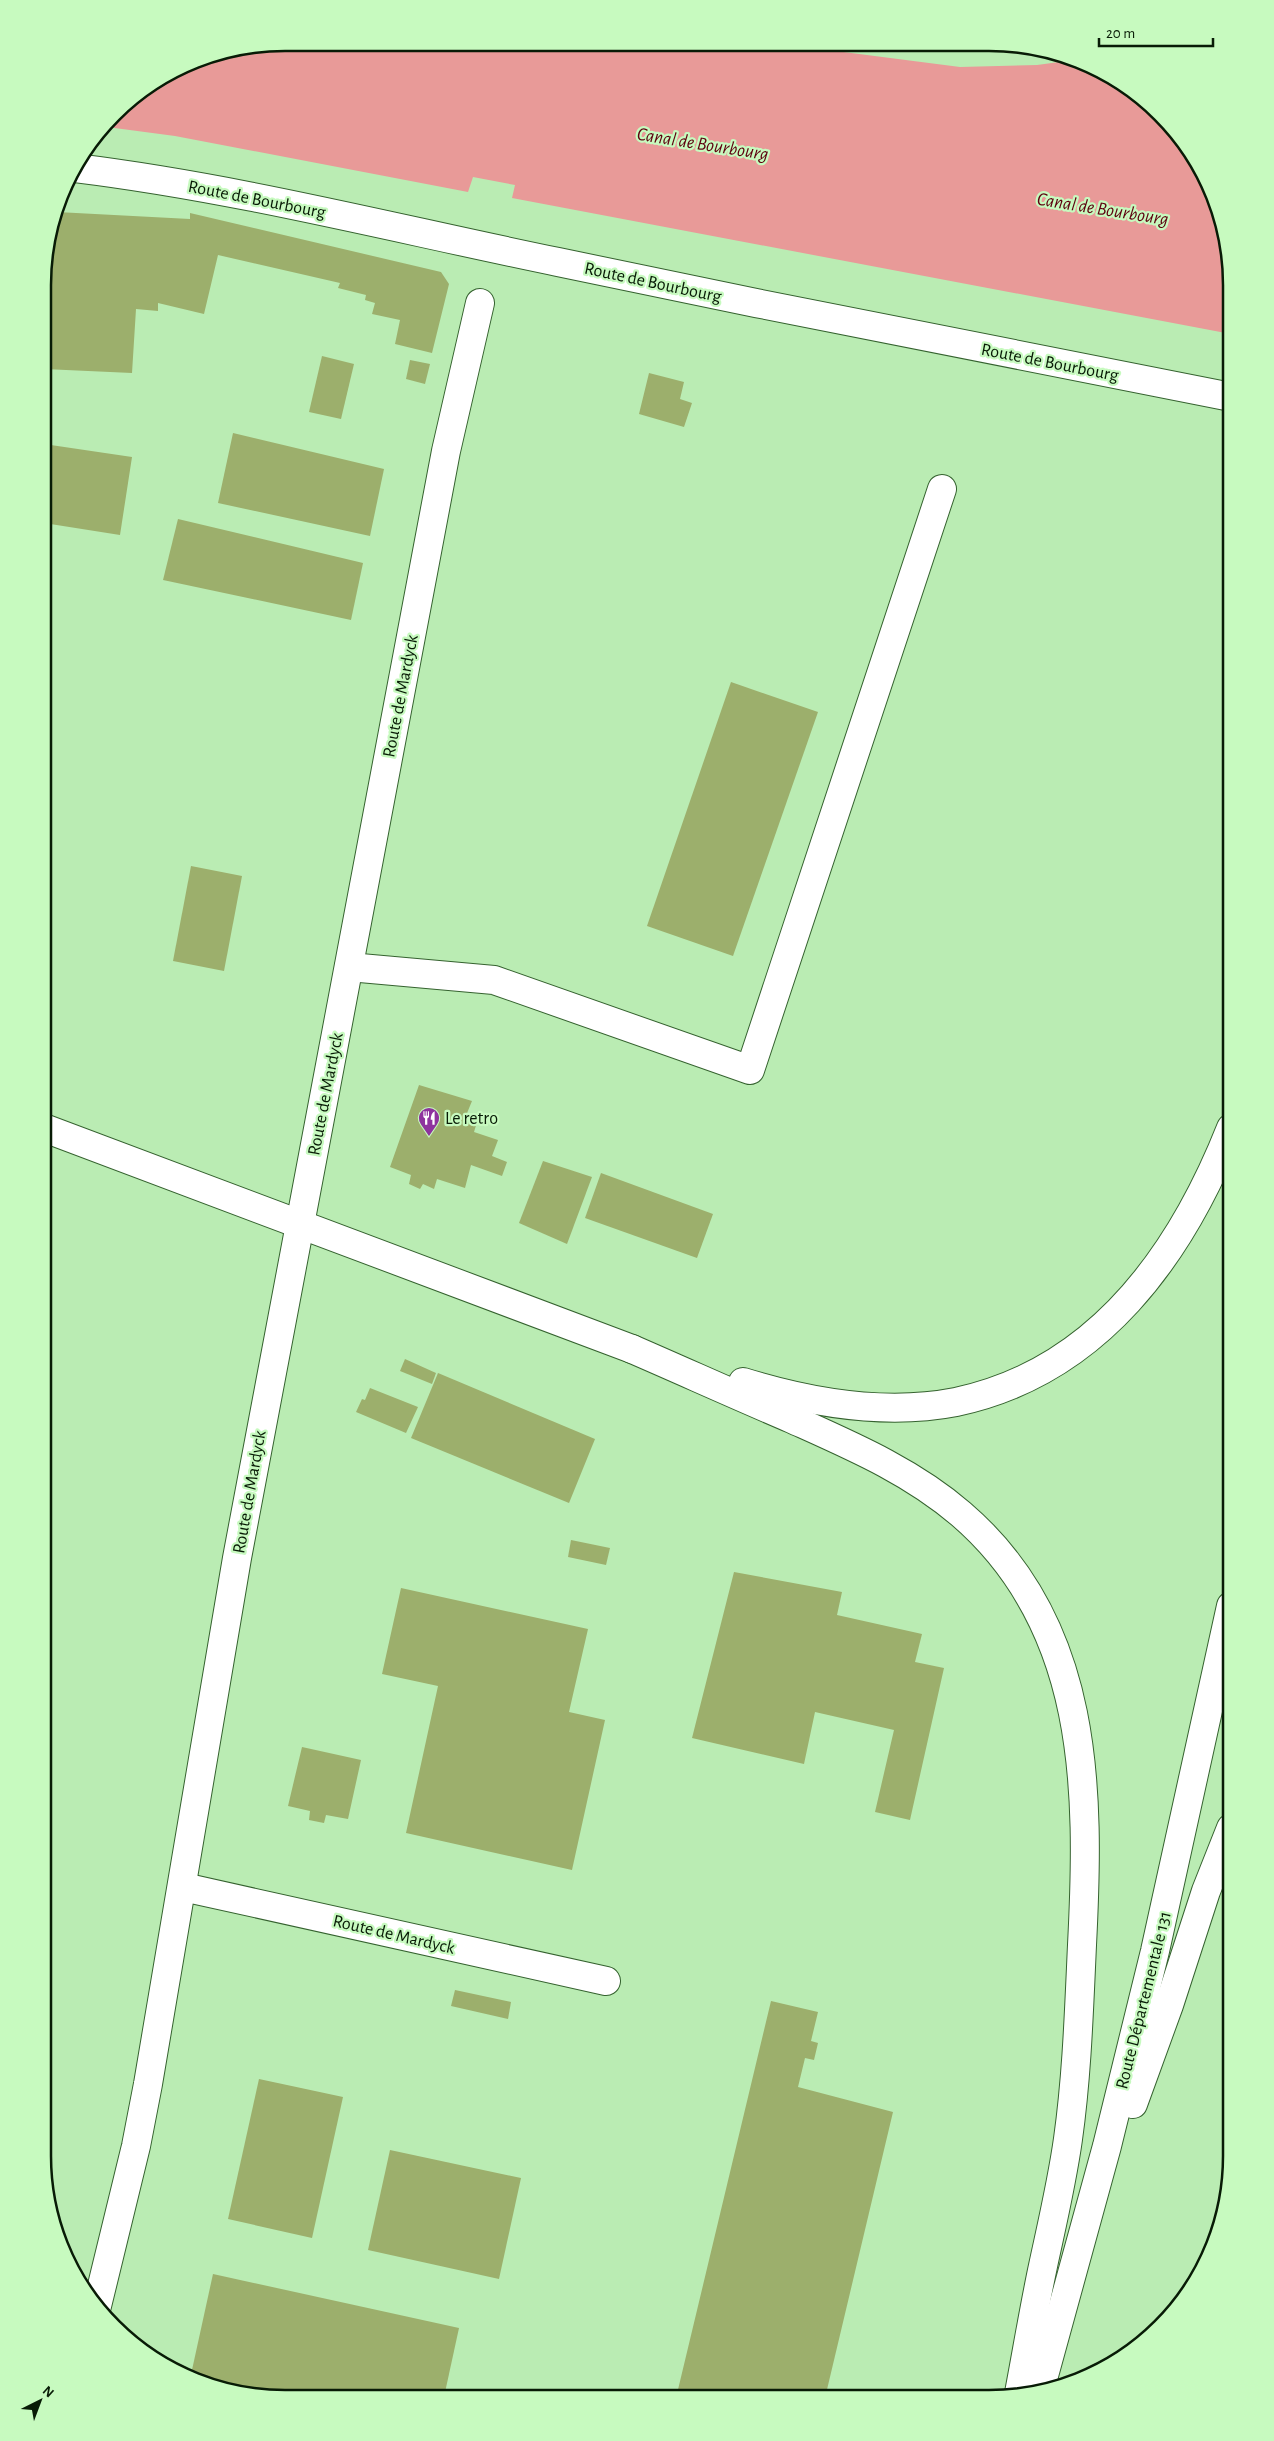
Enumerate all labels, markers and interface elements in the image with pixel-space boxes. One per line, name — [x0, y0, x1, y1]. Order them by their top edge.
scale bar — [1099, 15, 1213, 47]
text: 20 m — [1106, 26, 1135, 41]
water label: Canal de Bourbourg — [636, 125, 770, 164]
street label: Route de Bourbourg — [187, 178, 327, 222]
water label: Canal de Bourbourg — [1036, 190, 1170, 229]
street label: Route de Bourbourg — [583, 260, 723, 306]
street label: Route de Bourbourg — [980, 341, 1120, 385]
street label: Route de Mardyck — [380, 633, 422, 759]
street label: Route de Mardyck — [305, 1031, 347, 1157]
restaurant icon: Le retro — [417, 1106, 441, 1137]
place label: Le retro — [445, 1110, 498, 1128]
street label: Route de Mardyck — [230, 1429, 270, 1555]
street label: Route Départementale 131 — [1113, 1910, 1175, 2091]
street label: Route de Mardyck — [331, 1912, 457, 1958]
north arrow — [15, 2376, 65, 2426]
text: N — [40, 2384, 56, 2401]

